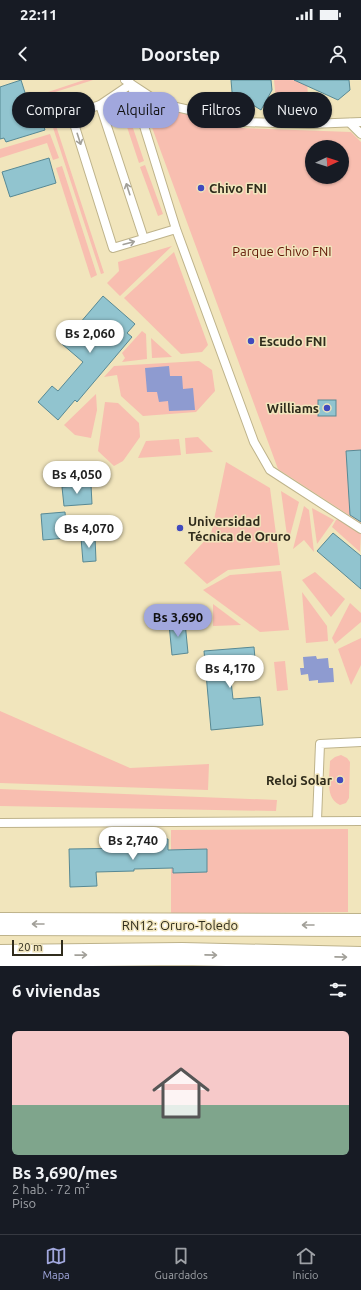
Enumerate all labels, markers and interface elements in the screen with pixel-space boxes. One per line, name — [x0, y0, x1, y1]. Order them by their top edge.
text: 22:11 — [20, 6, 58, 23]
icon: back — [12, 43, 34, 65]
icon: person — [327, 43, 349, 65]
text: Doorstep — [141, 44, 220, 64]
chip: Comprar — [12, 92, 95, 128]
chip: Alquilar — [103, 92, 179, 128]
chip: Filtros — [187, 92, 255, 128]
chip: Nuevo — [263, 92, 332, 128]
one-way arrow — [76, 133, 83, 146]
north arrow — [305, 140, 349, 184]
map controls — [305, 140, 349, 184]
place label: Chivo FNI — [209, 181, 267, 195]
one-way arrow — [124, 183, 131, 196]
marker: Chivo FNI — [196, 183, 206, 193]
one-way arrow — [122, 239, 135, 247]
park label: Parque Chivo FNI — [232, 244, 332, 258]
pin: Bs 2,060 — [49, 320, 131, 354]
text: Bs 2,060 — [65, 326, 115, 340]
place label: Escudo FNI — [259, 334, 326, 348]
marker: Escudo FNI — [246, 336, 256, 346]
place label: Williams — [267, 401, 319, 415]
marker: Williams — [322, 403, 332, 413]
pin: Bs 4,050 — [36, 461, 118, 495]
text: Bs 4,050 — [52, 467, 102, 481]
place label: Universidad Técnica de Oruro — [188, 514, 291, 543]
pin: Bs 4,070 — [48, 515, 130, 549]
text: Bs 4,070 — [64, 521, 114, 535]
marker: Universidad Técnica de Oruro — [175, 523, 185, 533]
pin: Bs 3,690 — [137, 604, 219, 638]
text: Bs 3,690 — [153, 610, 203, 624]
pin: Bs 4,170 — [189, 655, 271, 689]
text: Bs 4,170 — [205, 661, 255, 675]
place label: Reloj Solar — [266, 773, 333, 787]
marker: Reloj Solar — [335, 775, 345, 785]
pin: Bs 2,740 — [92, 827, 174, 861]
text: Bs 2,740 — [108, 833, 158, 847]
street label: RN12: Oruro-Toledo — [122, 918, 238, 932]
one-way arrow — [32, 920, 45, 928]
one-way arrow — [302, 921, 315, 929]
scale bar — [12, 938, 63, 957]
text: 20 m — [18, 941, 42, 953]
one-way arrow — [74, 951, 87, 959]
one-way arrow — [204, 951, 217, 959]
one-way arrow — [334, 953, 347, 961]
icon: filters — [327, 979, 349, 1001]
text: 6 viviendas — [12, 981, 100, 1000]
icon: home — [145, 1057, 217, 1129]
text: Bs 3,690/mes — [12, 1163, 117, 1182]
text: 2 hab. · 72 m² — [12, 1182, 90, 1196]
text: Piso — [12, 1196, 36, 1210]
tab: Mapa — [42, 1245, 70, 1281]
tab: Guardados — [155, 1245, 208, 1281]
tab: Inicio — [293, 1245, 319, 1281]

